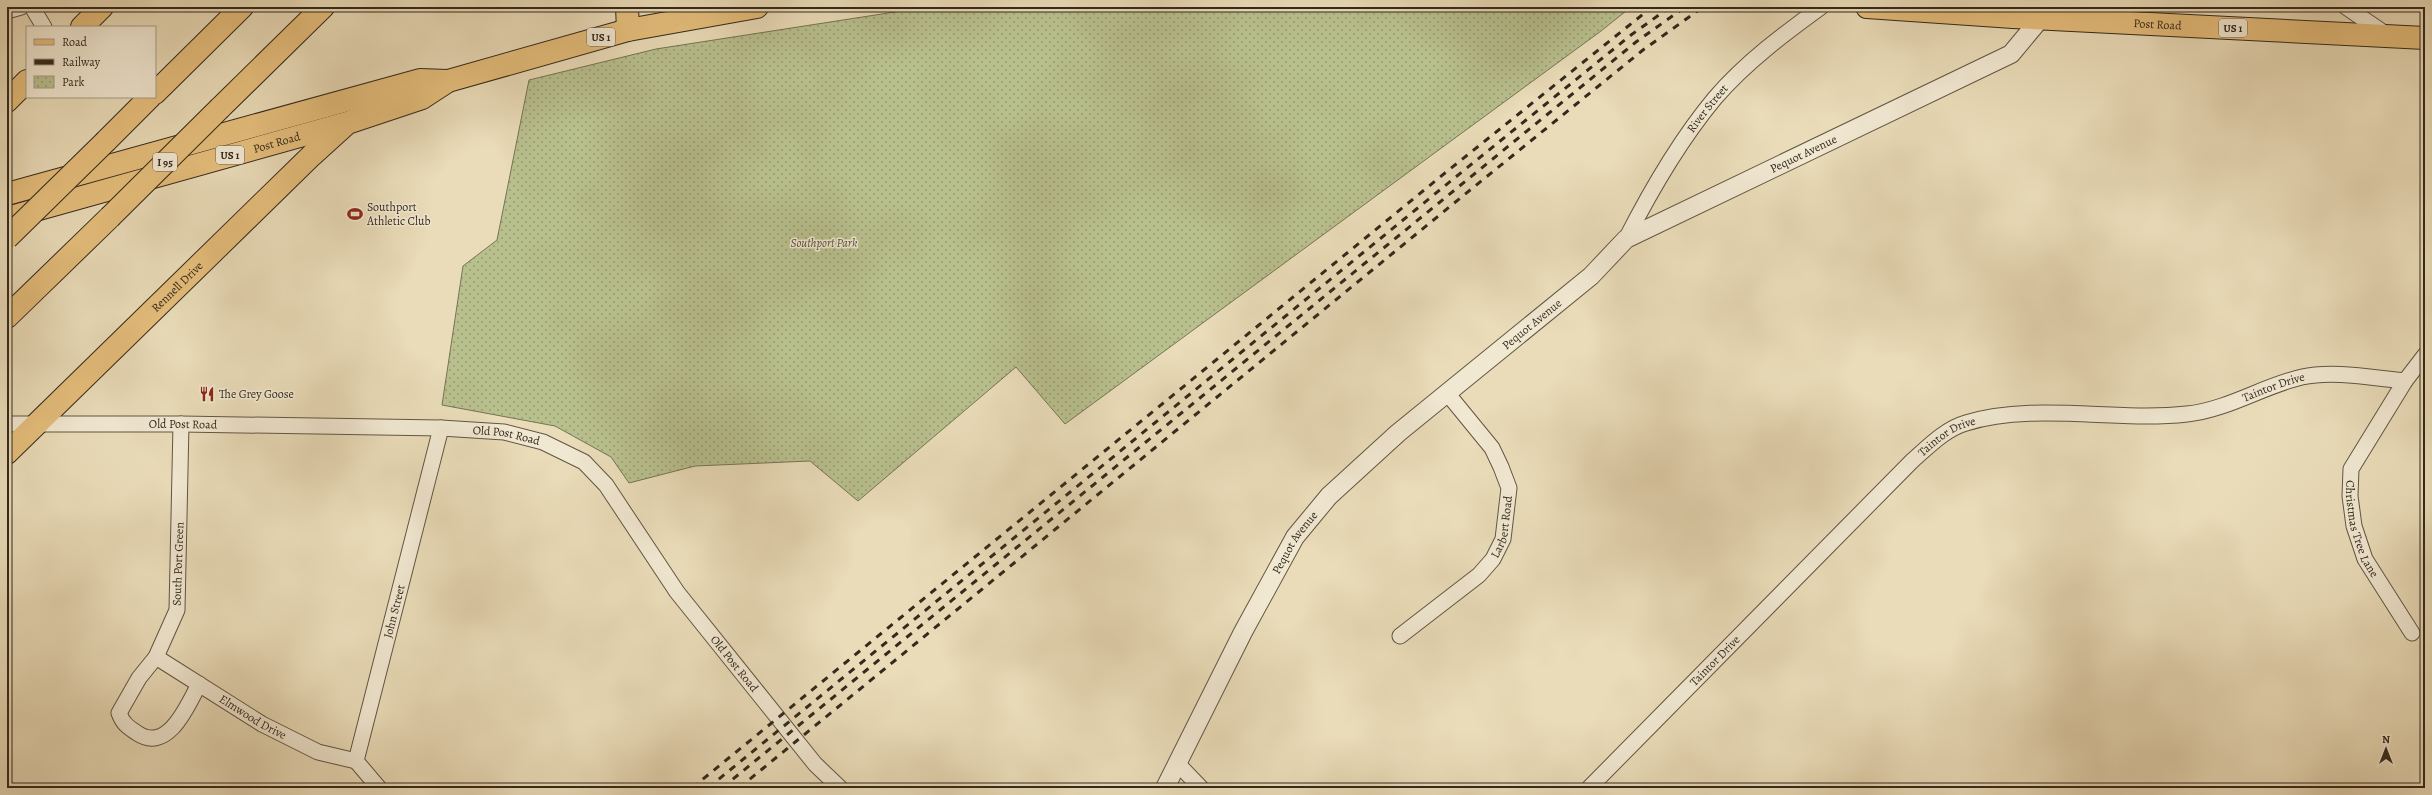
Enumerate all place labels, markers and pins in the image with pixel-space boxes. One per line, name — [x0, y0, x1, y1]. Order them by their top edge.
place label: Southport Athletic Club — [366, 199, 431, 229]
sports icon: Southport Athletic Club — [346, 205, 364, 223]
restaurant icon: The Grey Goose — [198, 385, 216, 403]
place label: The Grey Goose — [219, 386, 294, 402]

